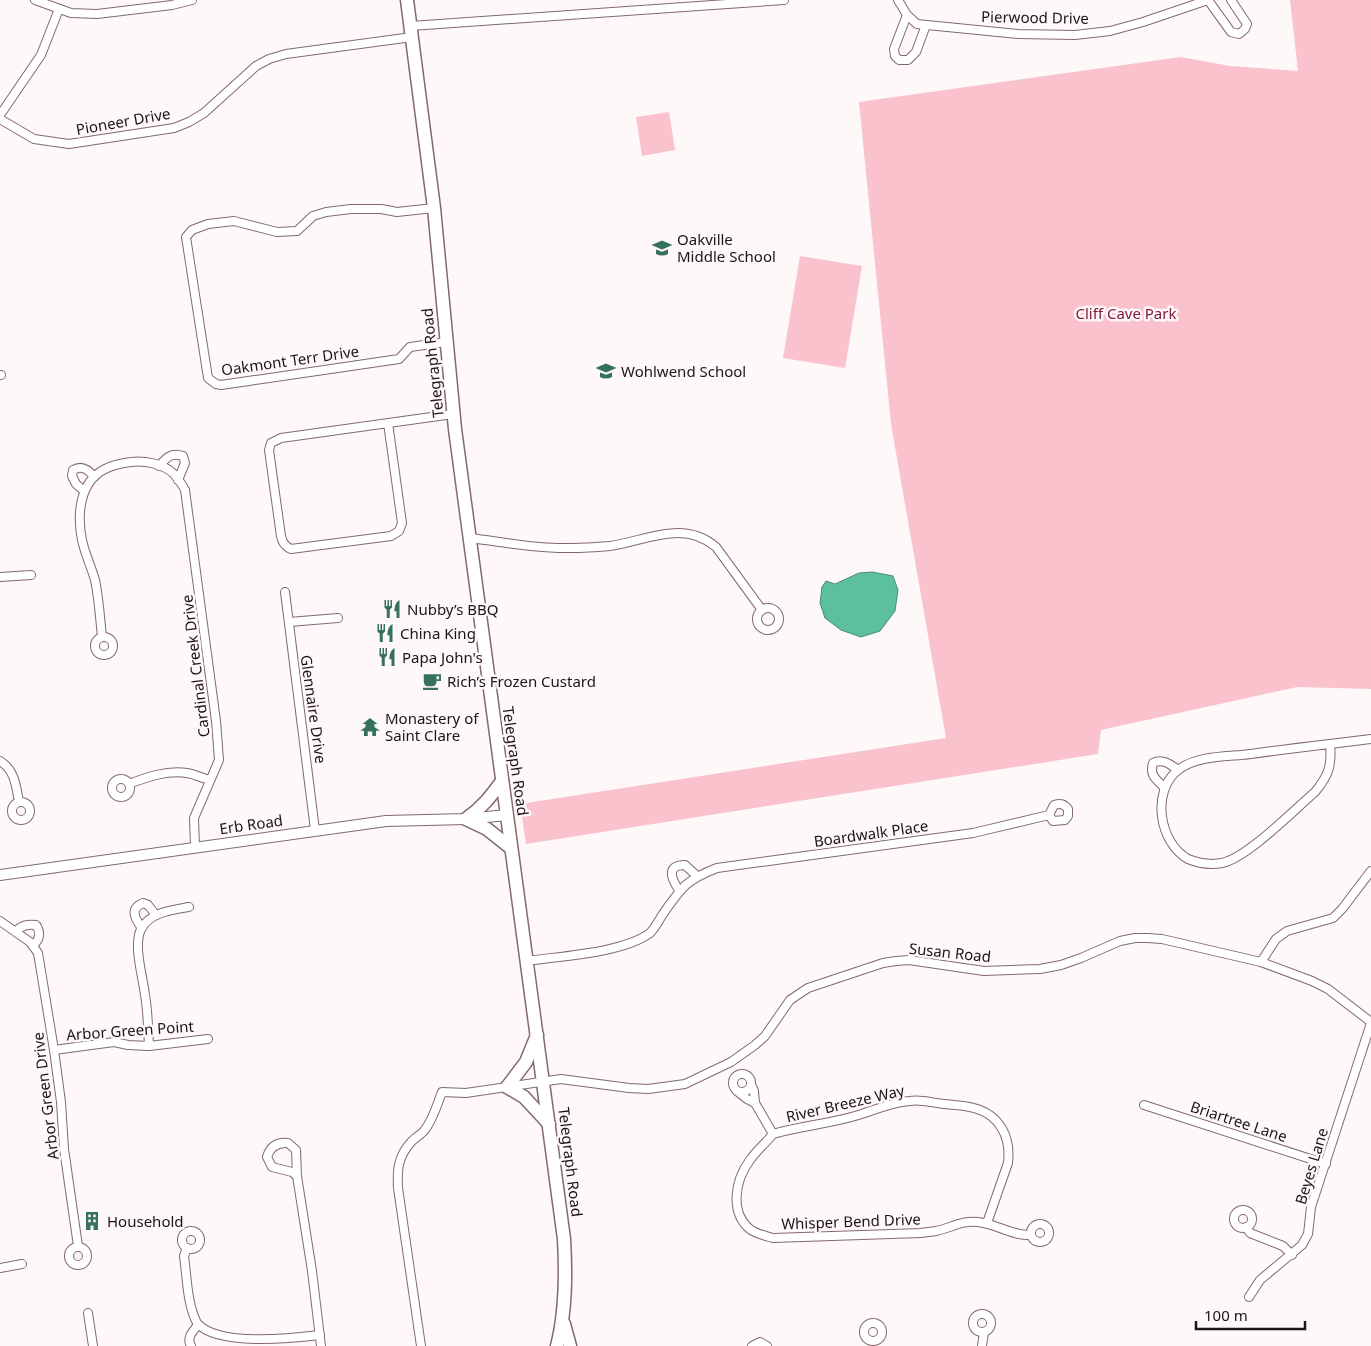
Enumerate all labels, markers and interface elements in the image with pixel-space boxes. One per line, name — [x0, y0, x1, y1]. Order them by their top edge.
street label: Pierwood Drive — [981, 6, 1089, 28]
street label: Pioneer Drive — [74, 103, 172, 139]
place label: Oakville Middle School — [677, 229, 776, 266]
school or university icon: Oakville Middle School — [651, 237, 673, 259]
park label: Cliff Cave Park — [1075, 303, 1177, 323]
street label: Telegraph Road — [416, 307, 448, 419]
street label: Oakmont Terr Drive — [220, 340, 360, 380]
school or university icon: Wohlwend School — [595, 360, 617, 382]
place label: Wohlwend School — [621, 361, 746, 381]
street label: Cardinal Creek Drive — [176, 593, 214, 739]
restaurant icon: Nubby’s BBQ — [381, 598, 403, 620]
place label: Nubby’s BBQ — [407, 599, 499, 619]
restaurant icon: China King — [374, 622, 396, 644]
place label: China King — [400, 623, 476, 643]
restaurant icon: Papa John's — [376, 646, 398, 668]
place label: Papa John's — [402, 647, 483, 667]
street label: Glennaire Drive — [296, 653, 332, 765]
cafe icon: Rich’s Frozen Custard — [421, 670, 443, 692]
place label: Rich’s Frozen Custard — [447, 671, 596, 691]
street label: Telegraph Road — [498, 705, 534, 817]
place label: Monastery of Saint Clare — [385, 708, 479, 745]
temple icon: Monastery of Saint Clare — [359, 716, 381, 738]
street label: Erb Road — [218, 810, 284, 838]
street label: Boardwalk Place — [812, 815, 930, 851]
street label: Susan Road — [908, 938, 992, 966]
street label: Arbor Green Point — [66, 1016, 195, 1044]
street label: Arbor Green Drive — [27, 1031, 63, 1161]
street label: River Breeze Way — [784, 1080, 906, 1126]
street label: Briartree Lane — [1188, 1096, 1290, 1146]
street label: Telegraph Road — [554, 1106, 588, 1218]
street label: Beyes Lane — [1290, 1125, 1332, 1207]
street label: Whisper Bend Drive — [781, 1209, 921, 1233]
building icon: Household — [81, 1210, 103, 1232]
place label: Household — [107, 1211, 184, 1231]
scale bar — [1196, 1298, 1305, 1330]
text: 100 m — [1204, 1305, 1248, 1325]

